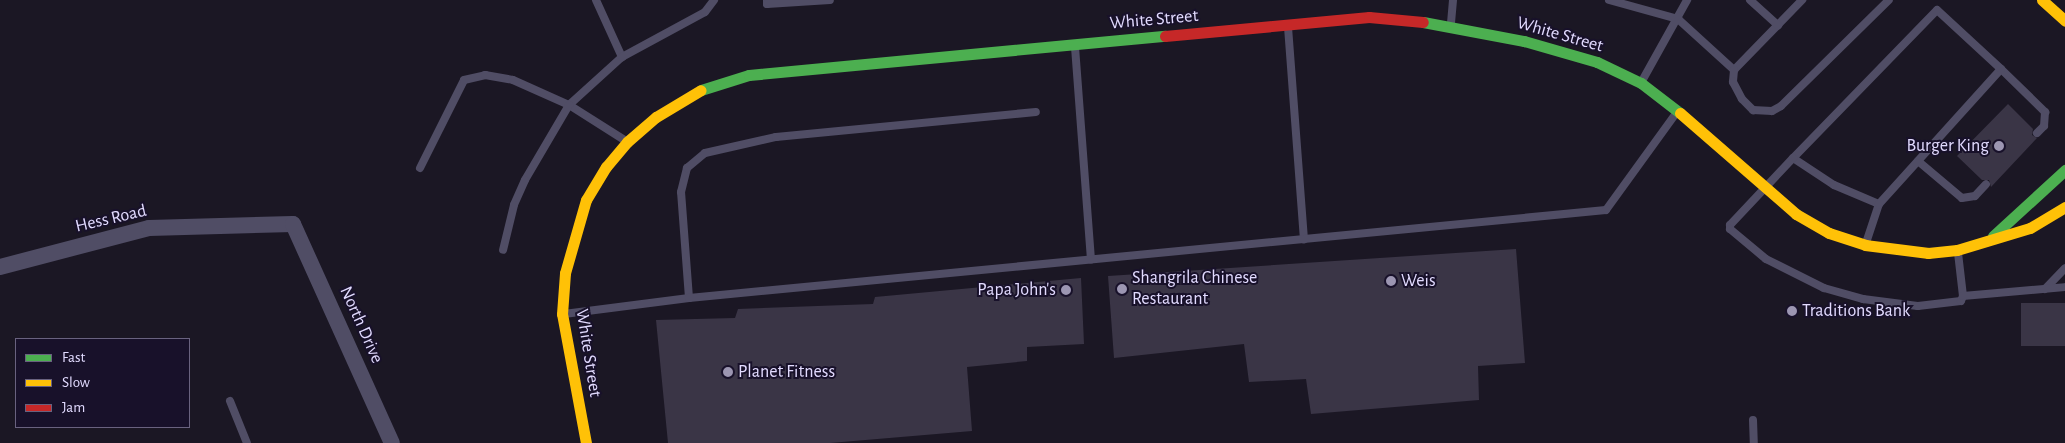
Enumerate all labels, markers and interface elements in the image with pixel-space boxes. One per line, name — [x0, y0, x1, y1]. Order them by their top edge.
street label: White Street — [1109, 5, 1199, 35]
street label: White Street — [1514, 12, 1606, 58]
place label: Burger King — [1906, 135, 1989, 157]
marker: Burger King — [1993, 140, 2005, 152]
street label: Hess Road — [73, 200, 149, 238]
place label: Shangrila Chinese Restaurant — [1132, 268, 1257, 310]
place label: Weis — [1401, 270, 1436, 292]
marker: Weis — [1385, 275, 1397, 287]
place label: Papa John's — [977, 279, 1056, 301]
street label: North Drive — [334, 283, 388, 367]
marker: Shangrila Chinese Restaurant — [1116, 283, 1128, 295]
marker: Papa John's — [1060, 284, 1072, 296]
place label: Traditions Bank — [1802, 300, 1910, 322]
marker: Traditions Bank — [1786, 305, 1798, 317]
street label: White Street — [570, 307, 606, 399]
legend — [15, 338, 190, 428]
text: Fast — [62, 350, 85, 365]
place label: Planet Fitness — [738, 361, 835, 383]
marker: Planet Fitness — [722, 366, 734, 378]
text: Slow — [62, 375, 90, 390]
text: Jam — [62, 400, 85, 415]

